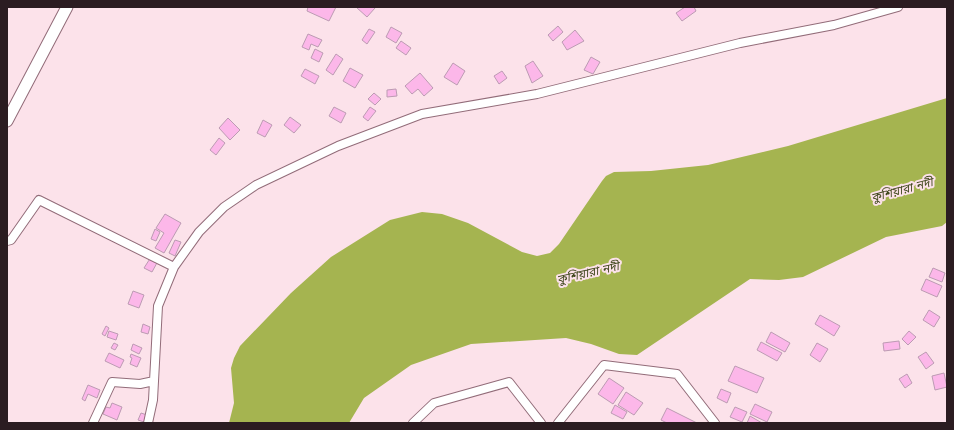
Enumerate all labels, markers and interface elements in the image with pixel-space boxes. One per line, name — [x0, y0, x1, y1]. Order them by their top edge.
water label: কুশিয়ারা নদী — [870, 174, 937, 205]
water label: কুশিয়ারা নদী — [556, 258, 623, 287]

